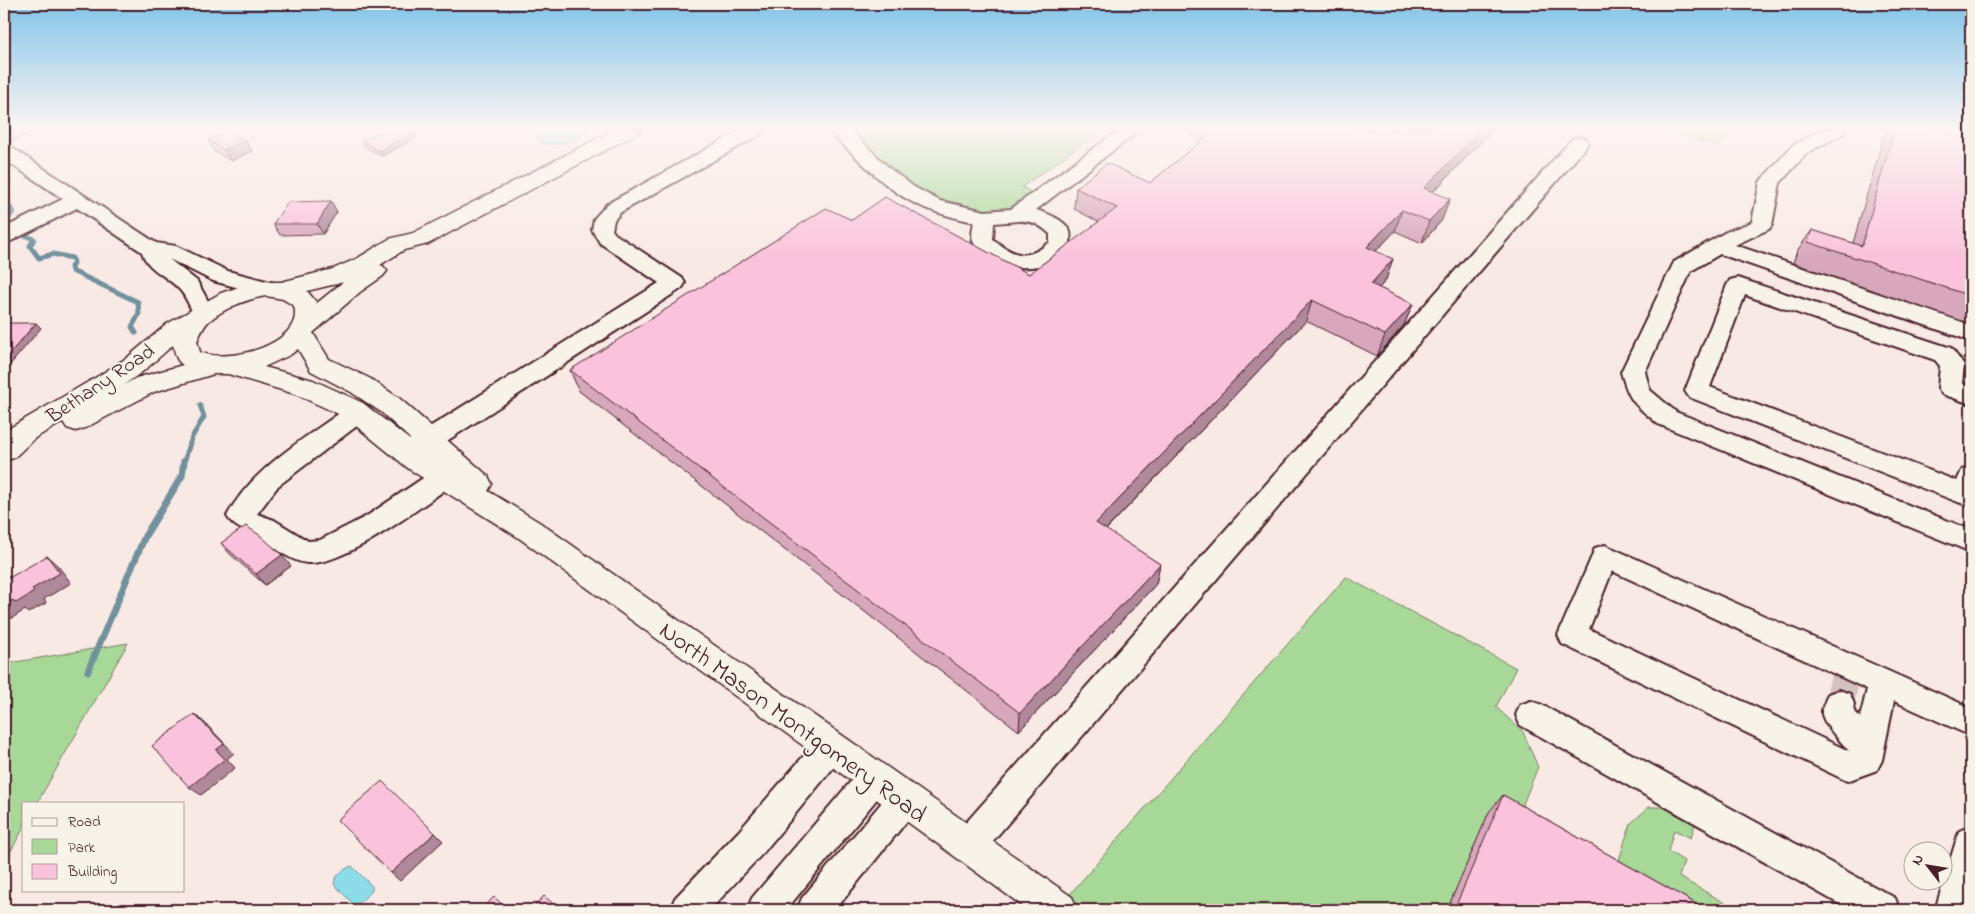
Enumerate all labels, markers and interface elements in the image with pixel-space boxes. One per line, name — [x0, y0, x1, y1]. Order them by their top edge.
street label: Bethany Road — [40, 337, 163, 434]
street label: North Mason Montgomery Road — [650, 614, 934, 834]
legend — [22, 802, 185, 892]
text: Road — [68, 811, 101, 833]
text: Park — [68, 837, 96, 859]
north arrow — [1902, 842, 1952, 892]
text: N — [1907, 851, 1930, 870]
text: Building — [67, 861, 117, 884]

